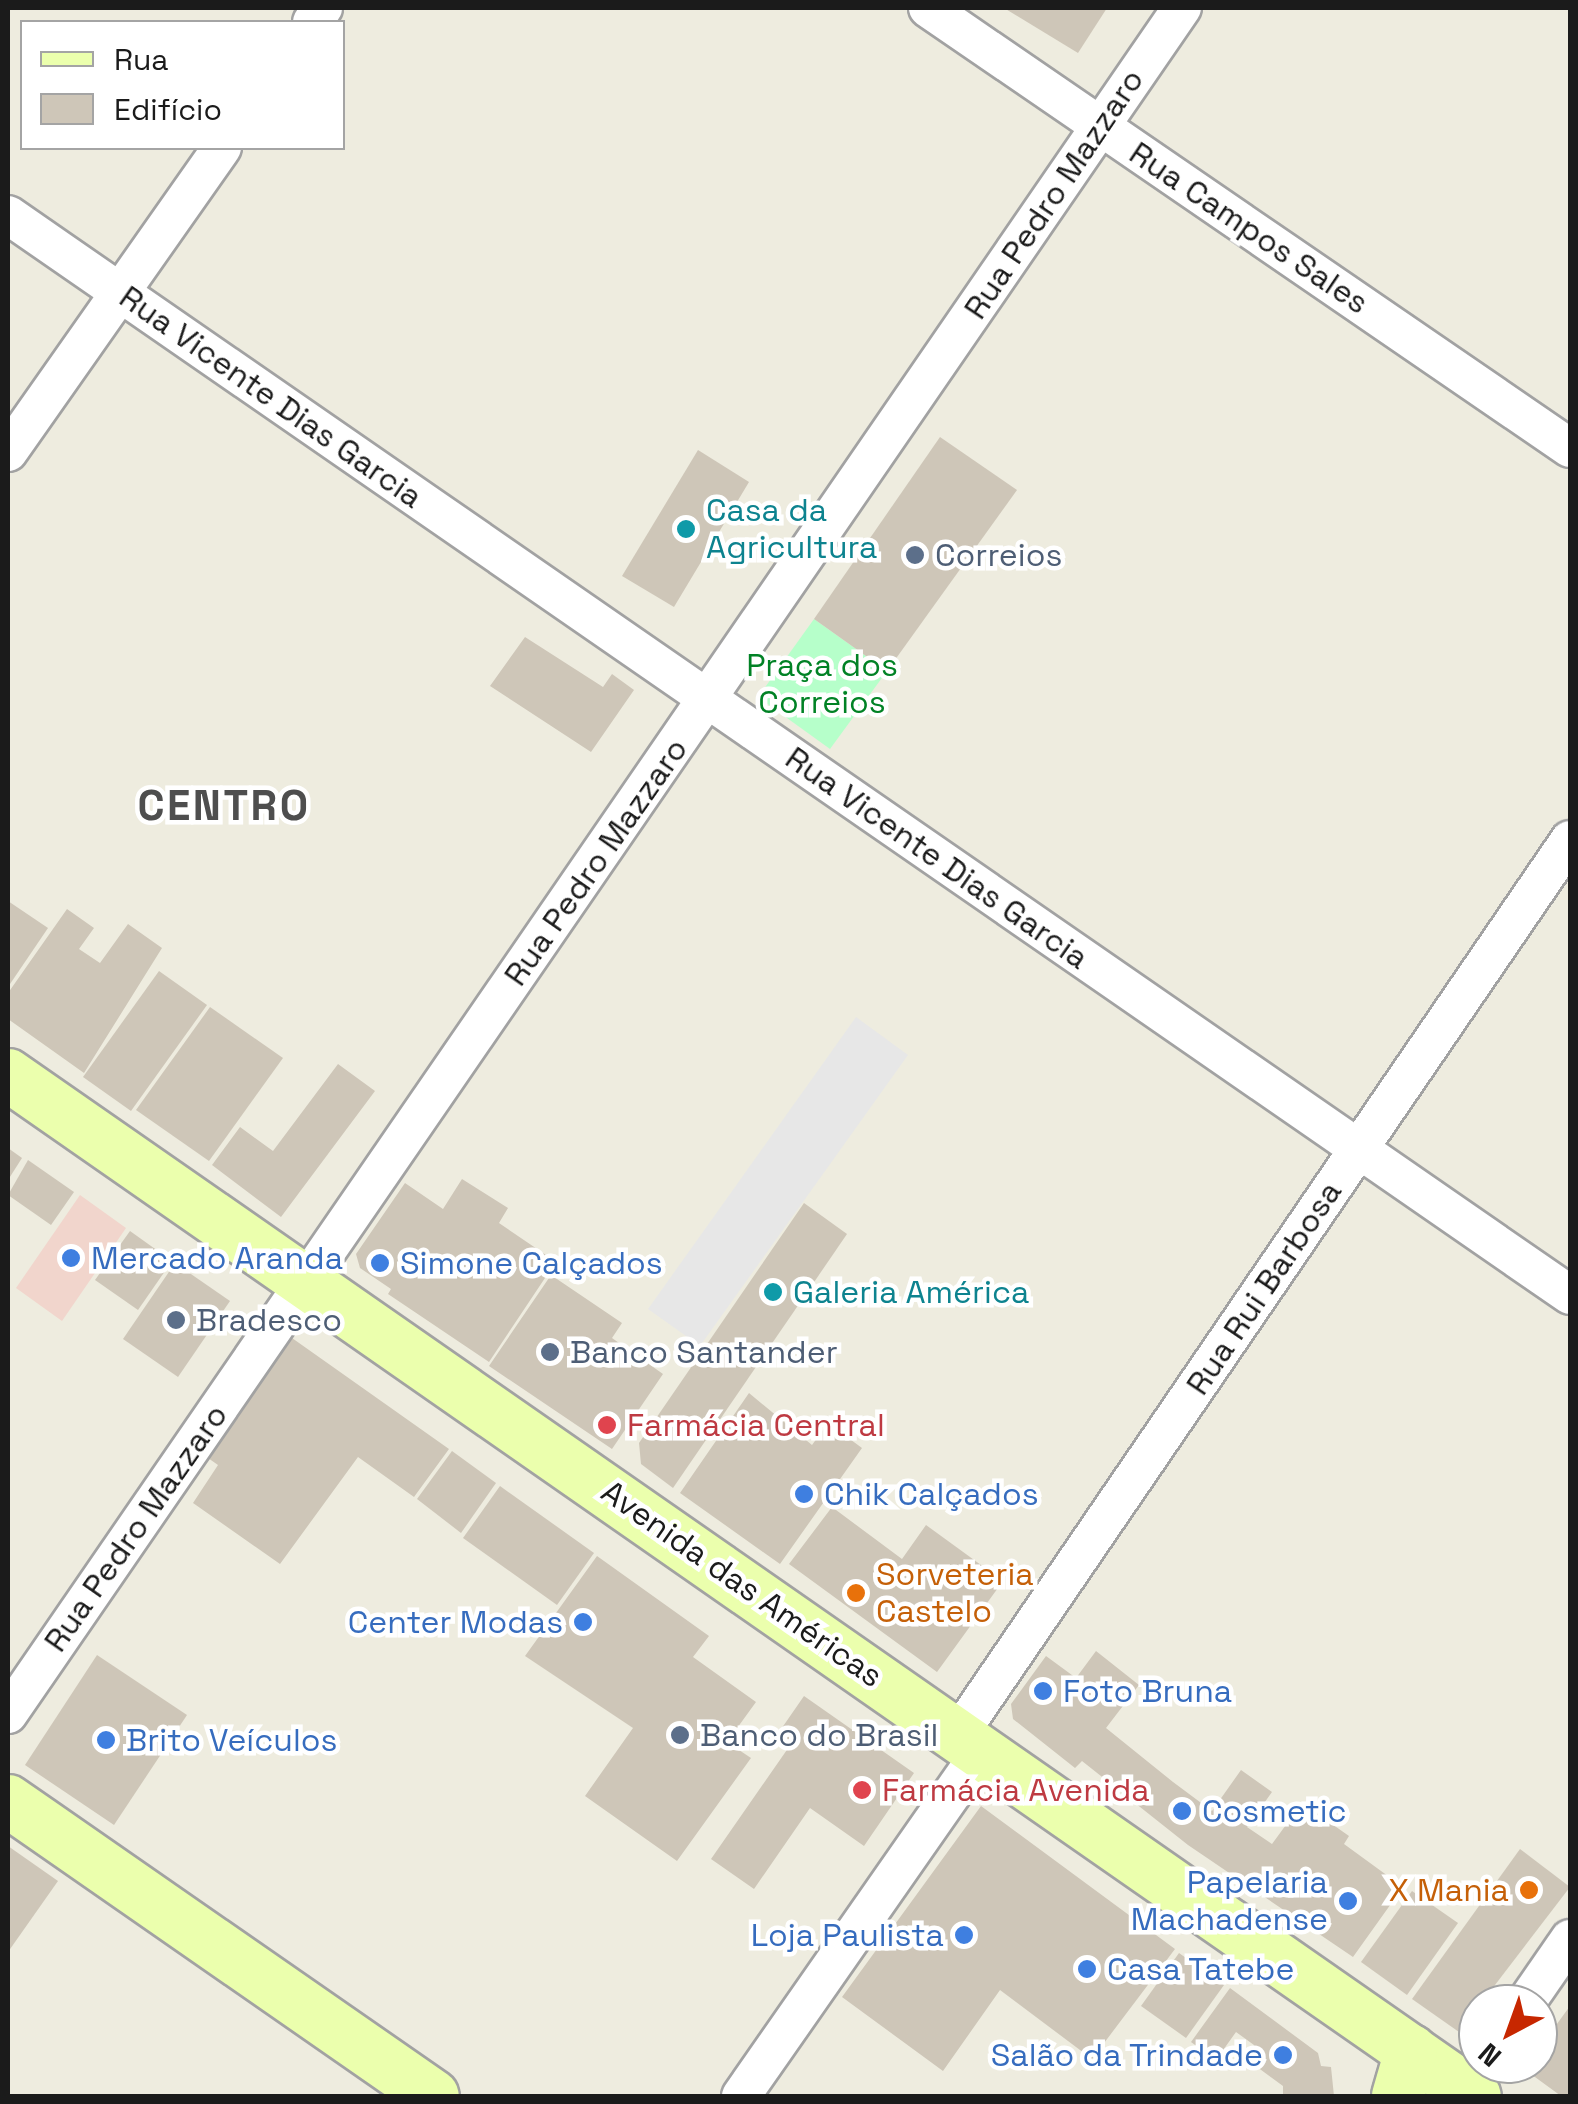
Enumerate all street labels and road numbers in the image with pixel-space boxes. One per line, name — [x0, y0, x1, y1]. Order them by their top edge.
street label: Rua Pedro Mazzaro — [956, 62, 1152, 326]
street label: Rua Campos Sales — [1122, 134, 1376, 322]
street label: Rua Vicente Dias Garcia — [112, 278, 430, 516]
street label: Rua Pedro Mazzaro — [496, 731, 696, 993]
street label: Rua Vicente Dias Garcia — [778, 739, 1096, 977]
street label: Rua Rui Barbosa — [1178, 1174, 1350, 1402]
street label: Rua Pedro Mazzaro — [36, 1397, 236, 1659]
street label: Avenida das Américas — [594, 1472, 890, 1696]

